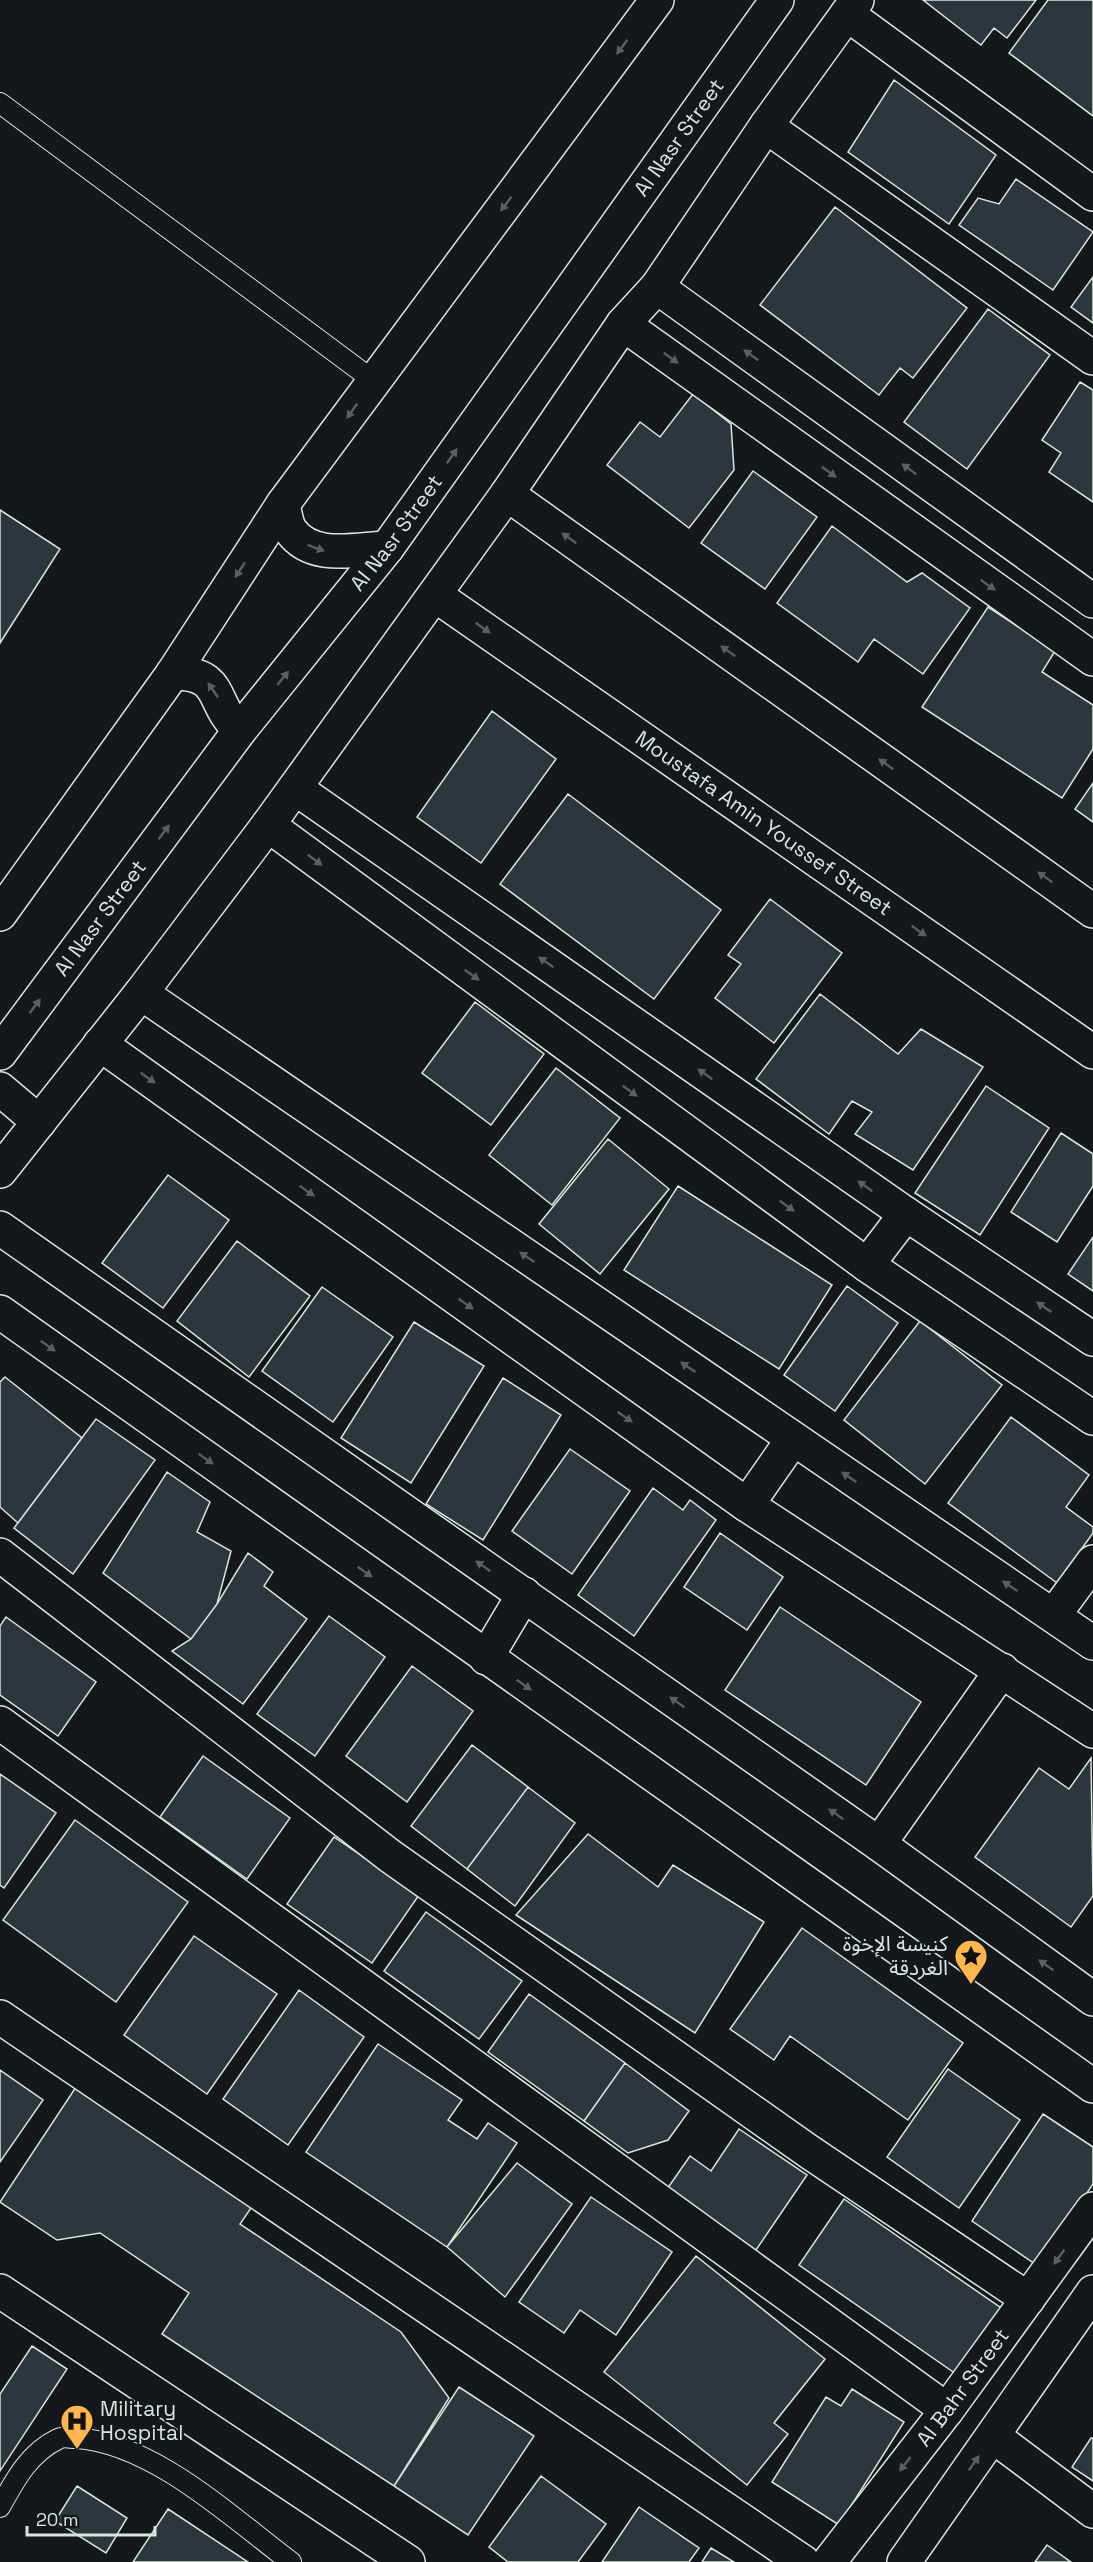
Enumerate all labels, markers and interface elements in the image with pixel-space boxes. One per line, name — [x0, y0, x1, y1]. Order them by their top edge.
one-way arrow — [615, 39, 628, 55]
street label: Al Nasr Street — [628, 73, 730, 202]
one-way arrow — [500, 196, 512, 211]
one-way arrow — [743, 349, 759, 361]
one-way arrow — [662, 352, 678, 364]
one-way arrow — [346, 403, 358, 419]
one-way arrow — [446, 449, 458, 465]
one-way arrow — [901, 464, 916, 476]
one-way arrow — [821, 466, 837, 478]
street label: Al Nasr Street — [344, 469, 448, 596]
one-way arrow — [561, 532, 577, 544]
one-way arrow — [307, 543, 325, 553]
one-way arrow — [234, 562, 246, 578]
one-way arrow — [979, 579, 995, 591]
one-way arrow — [474, 622, 490, 634]
one-way arrow — [720, 645, 736, 657]
one-way arrow — [276, 670, 288, 685]
one-way arrow — [207, 683, 219, 699]
street label: Moustafa Amin Youssef Street — [630, 724, 897, 921]
one-way arrow — [879, 758, 895, 770]
one-way arrow — [158, 825, 170, 841]
street label: Al Nasr Street — [48, 854, 152, 981]
one-way arrow — [307, 854, 323, 866]
one-way arrow — [1038, 871, 1054, 883]
one-way arrow — [910, 925, 926, 937]
one-way arrow — [538, 956, 554, 968]
one-way arrow — [464, 969, 480, 981]
one-way arrow — [29, 998, 41, 1014]
one-way arrow — [698, 1068, 714, 1080]
one-way arrow — [140, 1072, 156, 1084]
one-way arrow — [622, 1084, 637, 1096]
one-way arrow — [858, 1180, 874, 1192]
one-way arrow — [299, 1185, 315, 1196]
one-way arrow — [778, 1200, 794, 1212]
one-way arrow — [519, 1251, 535, 1263]
one-way arrow — [457, 1298, 473, 1310]
one-way arrow — [1036, 1301, 1053, 1312]
one-way arrow — [39, 1340, 55, 1352]
one-way arrow — [680, 1361, 696, 1373]
one-way arrow — [616, 1411, 632, 1423]
one-way arrow — [198, 1453, 214, 1465]
one-way arrow — [841, 1472, 857, 1483]
one-way arrow — [475, 1561, 491, 1572]
one-way arrow — [357, 1566, 373, 1578]
one-way arrow — [1003, 1580, 1019, 1592]
one-way arrow — [516, 1679, 532, 1691]
one-way arrow — [669, 1696, 685, 1708]
one-way arrow — [829, 1808, 845, 1820]
place label: كنيسة الإخوة الغردقة — [843, 1930, 948, 1981]
place icon: كنيسة الإخوة الغردقة — [953, 1938, 989, 1985]
one-way arrow — [1038, 1959, 1054, 1971]
one-way arrow — [1053, 2249, 1065, 2264]
street label: Al Bahr Street — [910, 2323, 1015, 2452]
place label: Military Hospital — [100, 2395, 183, 2446]
hospital icon: Military Hospital — [59, 2403, 95, 2450]
one-way arrow — [968, 2455, 980, 2471]
one-way arrow — [899, 2456, 912, 2472]
scale bar — [27, 2499, 154, 2537]
text: 20 m — [36, 2508, 79, 2531]

